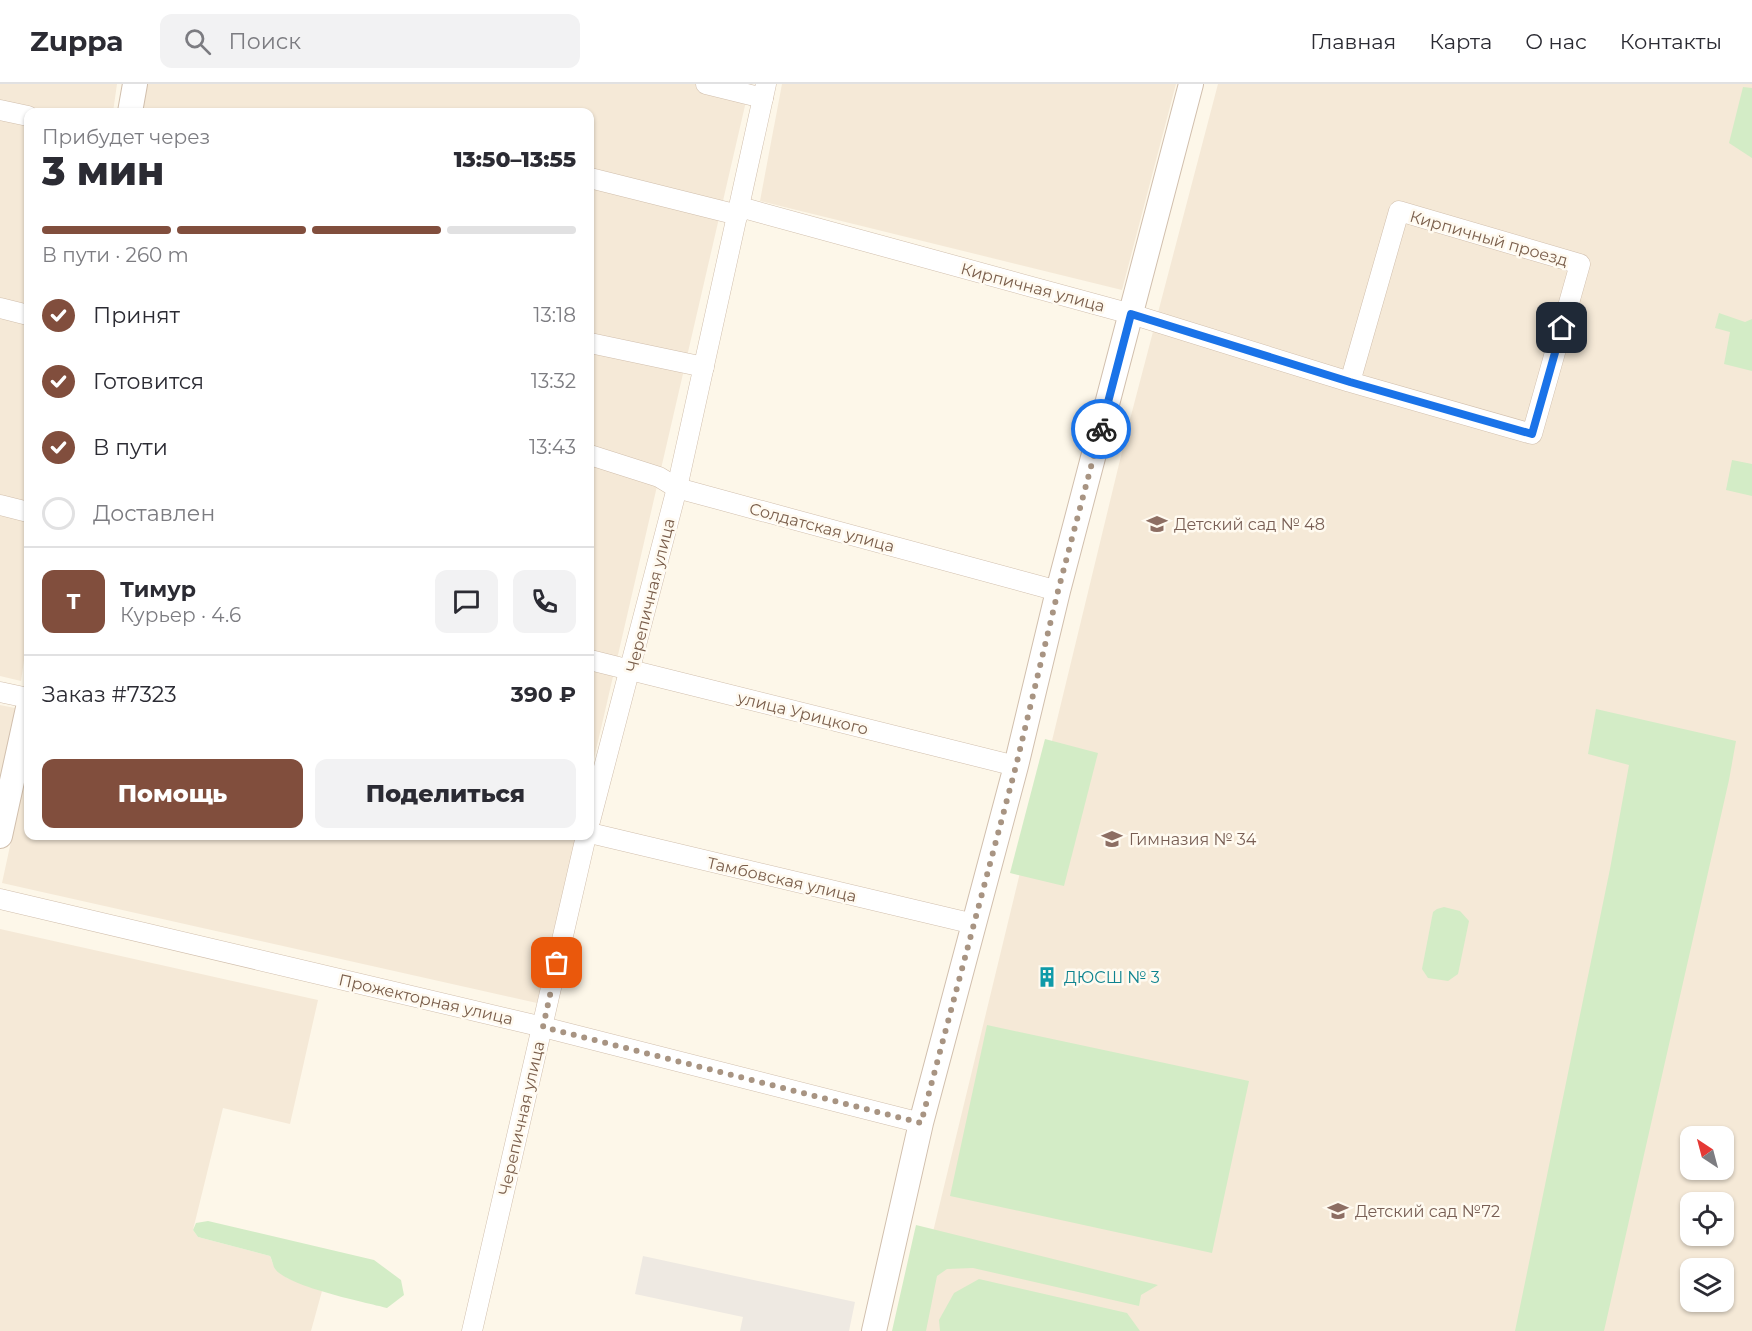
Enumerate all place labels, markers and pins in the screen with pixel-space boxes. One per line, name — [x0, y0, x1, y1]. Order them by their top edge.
pin — [1536, 302, 1587, 353]
school or university icon: Детский сад № 48 — [1145, 512, 1169, 536]
place label: Детский сад № 48 — [1174, 515, 1325, 534]
school or university icon: Гимназия № 34 — [1100, 827, 1124, 851]
place label: Гимназия № 34 — [1129, 830, 1257, 849]
pin — [531, 937, 582, 988]
building icon: ДЮСШ № 3 — [1035, 965, 1059, 989]
place label: ДЮСШ № 3 — [1064, 968, 1160, 987]
school or university icon: Детский сад №72 — [1326, 1199, 1350, 1223]
place label: Детский сад №72 — [1355, 1202, 1500, 1221]

